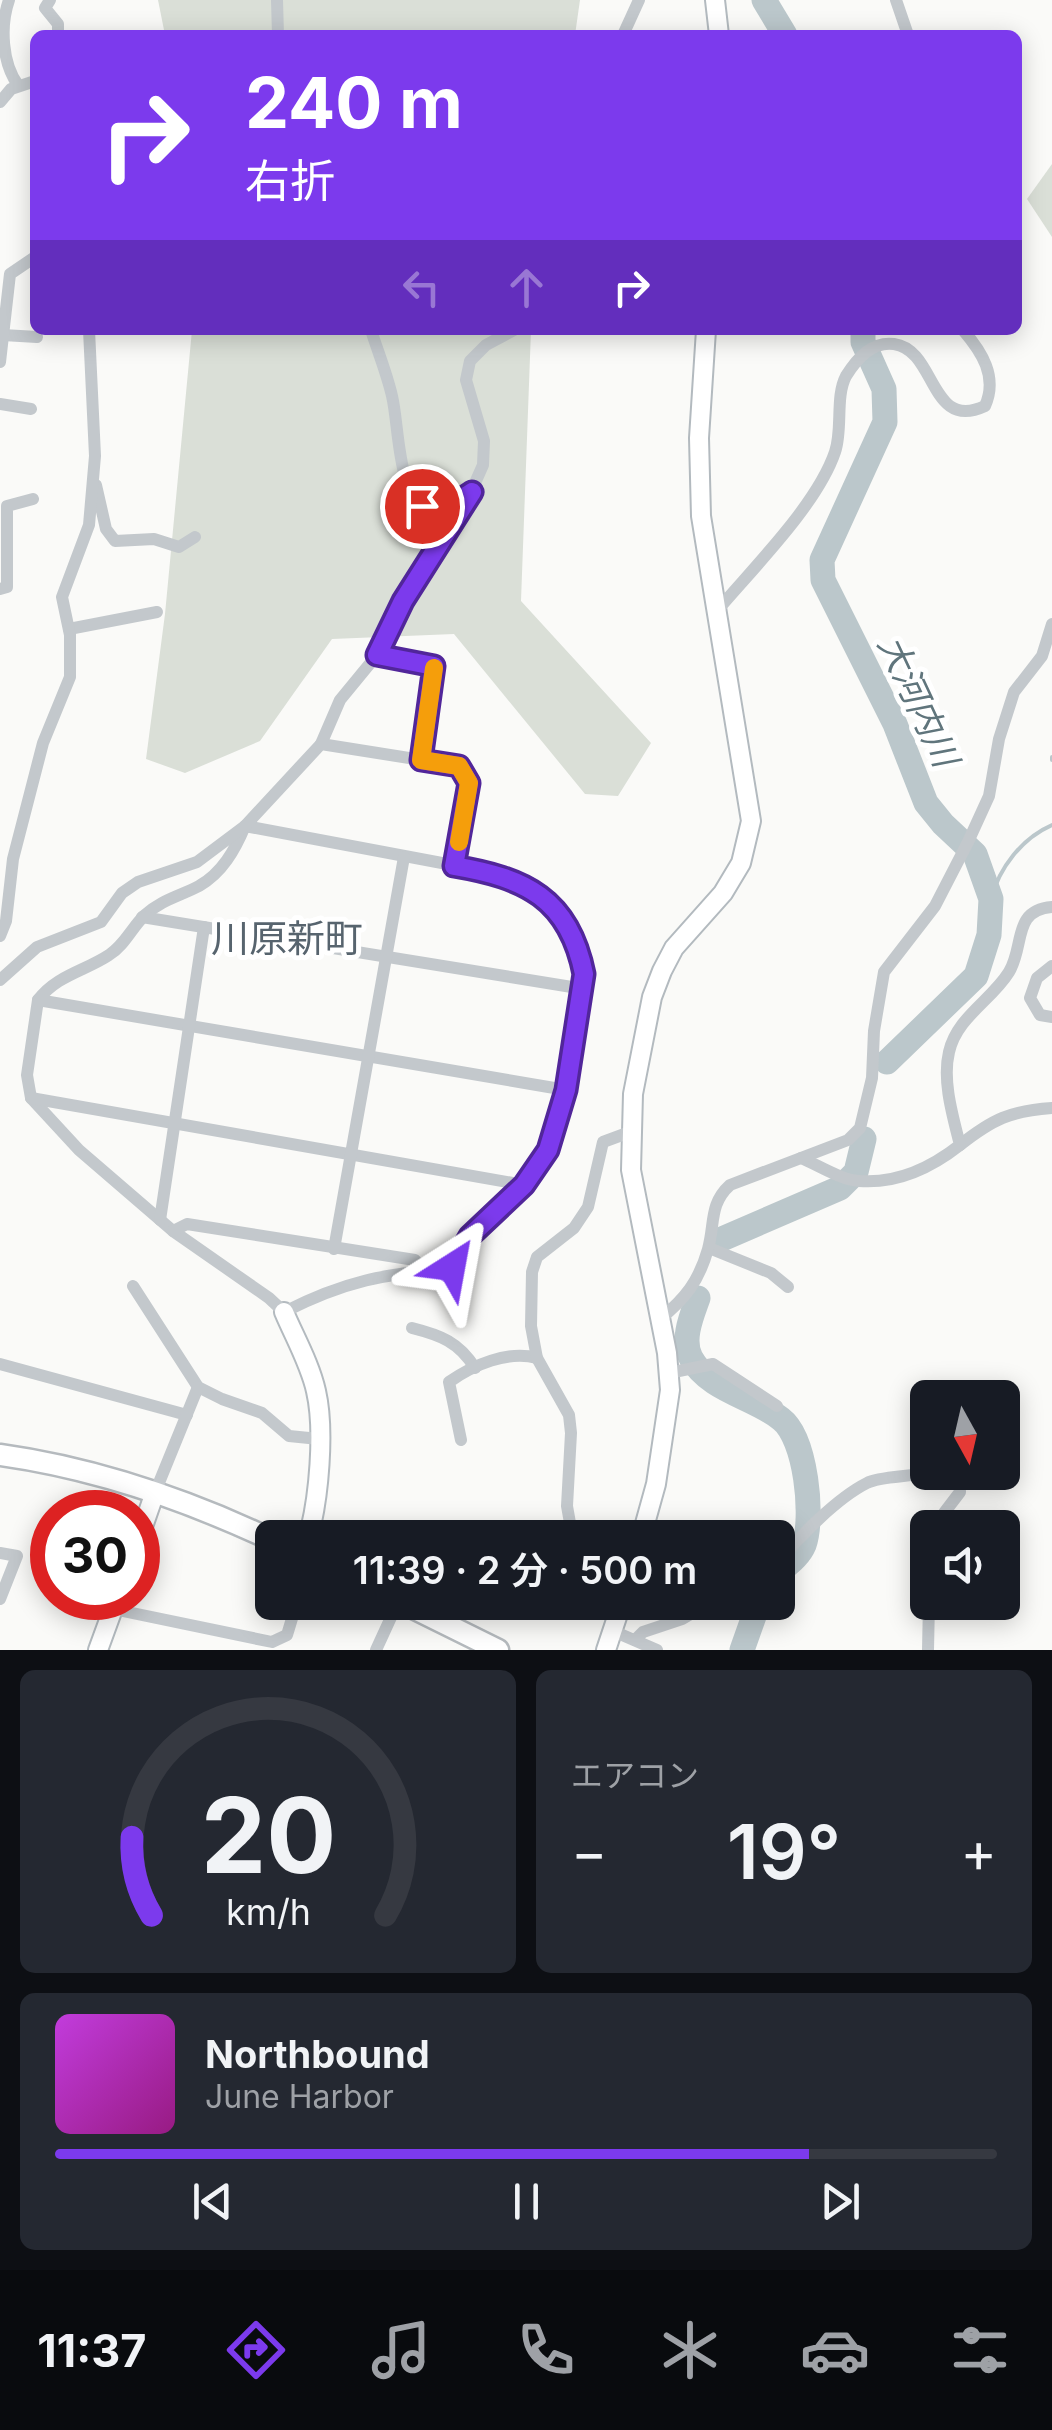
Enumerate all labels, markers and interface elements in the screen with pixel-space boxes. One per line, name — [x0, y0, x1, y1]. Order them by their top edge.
text: 240 m — [245, 60, 463, 145]
icon: right — [80, 70, 210, 200]
text: 右折 — [245, 153, 335, 208]
icon: left — [394, 260, 449, 315]
icon: ahead — [499, 260, 554, 315]
icon: right — [604, 260, 659, 315]
pin — [380, 464, 465, 549]
icon: arrive — [395, 479, 450, 534]
water label: 大河内川 — [870, 628, 969, 777]
district label: 川原新町 — [211, 915, 363, 961]
position arrow — [400, 1215, 504, 1319]
north arrow — [910, 1380, 1020, 1490]
map controls — [910, 1380, 1020, 1620]
speed limit sign: 30 — [30, 1490, 160, 1620]
button: sound — [910, 1510, 1020, 1620]
text: 11:39 · 2 分 · 500 m — [353, 1547, 697, 1593]
text: エアコン — [571, 1756, 699, 1795]
text: 20 — [200, 1772, 336, 1898]
text: 19° — [727, 1806, 841, 1897]
text: − — [571, 1819, 607, 1885]
text: + — [961, 1819, 997, 1885]
text: km/h — [226, 1890, 310, 1934]
text: Northbound — [205, 2031, 430, 2077]
text: June Harbor — [205, 2077, 394, 2116]
icon: previous — [185, 2174, 240, 2229]
icon: pause — [499, 2174, 554, 2229]
icon: next — [813, 2174, 868, 2229]
icon: directions — [221, 2315, 291, 2385]
icon: music — [366, 2315, 436, 2385]
icon: phone — [511, 2315, 581, 2385]
icon: climate — [655, 2315, 725, 2385]
icon: car — [800, 2315, 870, 2385]
icon: filters — [945, 2315, 1015, 2385]
text: 11:37 — [37, 2323, 146, 2378]

